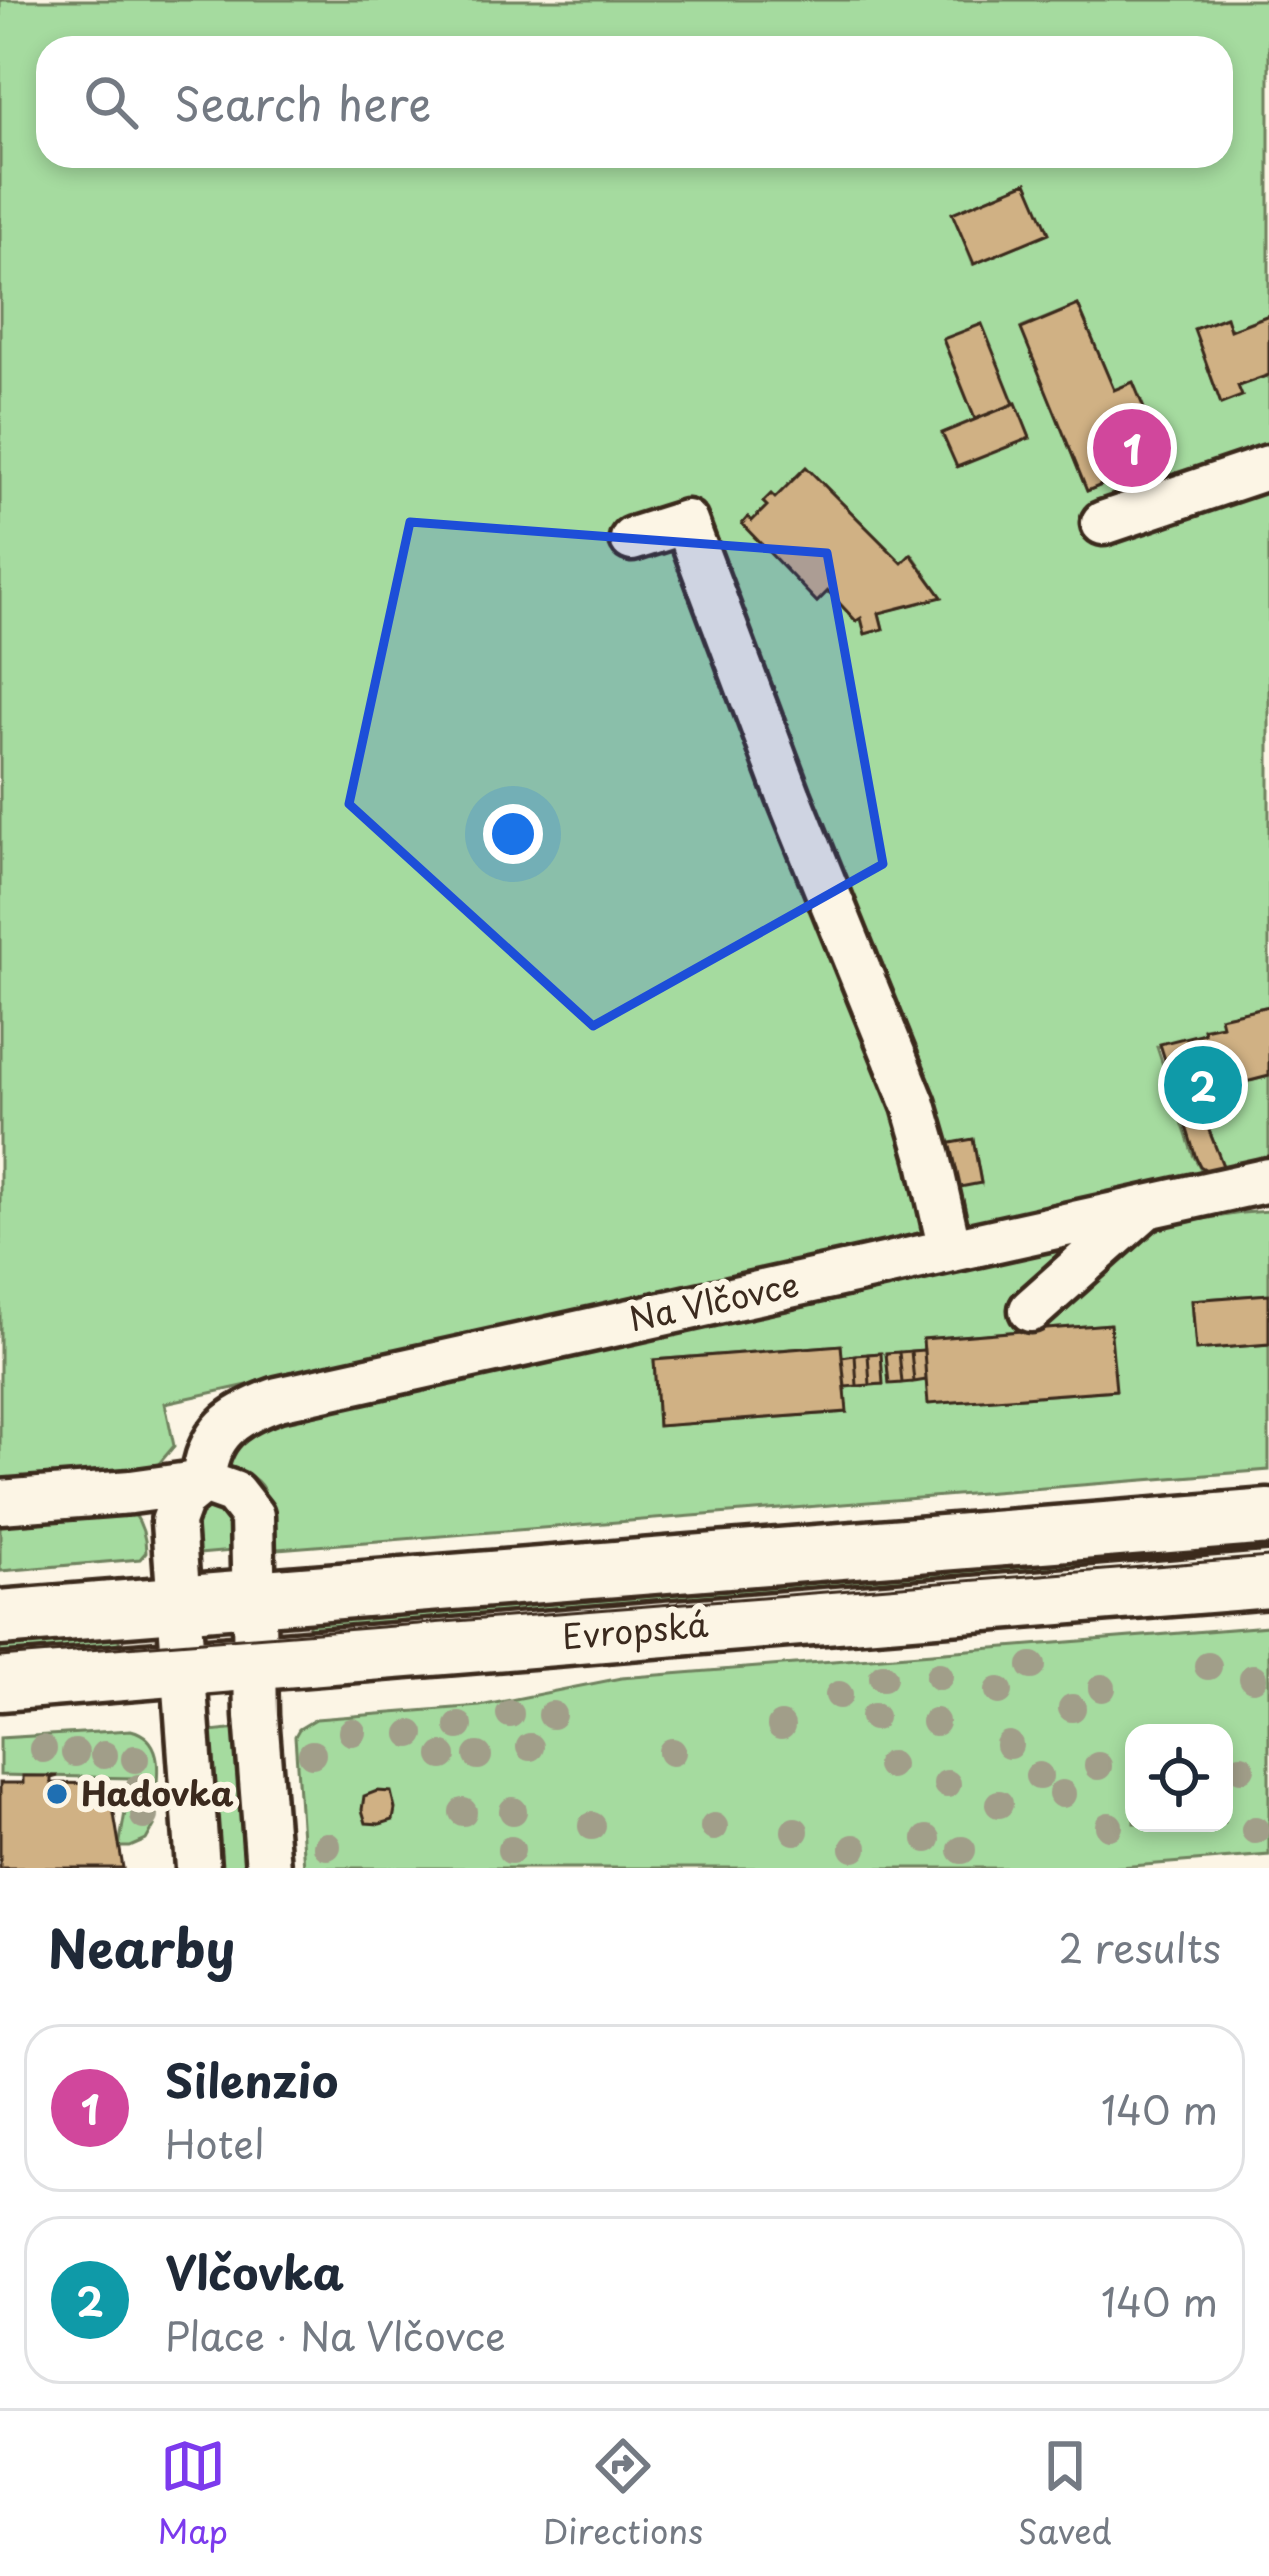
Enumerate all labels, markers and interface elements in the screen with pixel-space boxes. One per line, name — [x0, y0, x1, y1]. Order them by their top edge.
search box — [36, 36, 1233, 168]
text: Search here — [174, 68, 431, 136]
icon: search — [78, 69, 144, 135]
pin: 1 — [1093, 403, 1171, 493]
your location — [483, 804, 543, 864]
pin: 2 — [1164, 1040, 1242, 1130]
street label: Na Vlčovce — [624, 1258, 803, 1342]
street label: Evropská — [560, 1598, 710, 1660]
map controls — [1125, 1724, 1233, 1832]
button: locate — [1125, 1724, 1233, 1832]
place label: Hadovka — [81, 1767, 234, 1817]
marker: Hadovka — [44, 1781, 70, 1807]
text: Nearby — [48, 1908, 235, 1985]
text: 2 results — [1059, 1917, 1221, 1976]
text: Silenzio — [165, 2045, 338, 2113]
text: 1 — [81, 2079, 99, 2138]
text: 140 m — [1101, 2079, 1218, 2138]
text: Hotel — [165, 2113, 264, 2172]
text: Vlčovka — [165, 2237, 344, 2305]
text: 2 — [76, 2271, 104, 2330]
text: 140 m — [1101, 2271, 1218, 2330]
text: Place · Na Vlčovce — [165, 2305, 506, 2364]
tab: Map — [157, 2433, 228, 2555]
tab: Directions — [543, 2433, 703, 2555]
tab: Saved — [1018, 2433, 1112, 2555]

